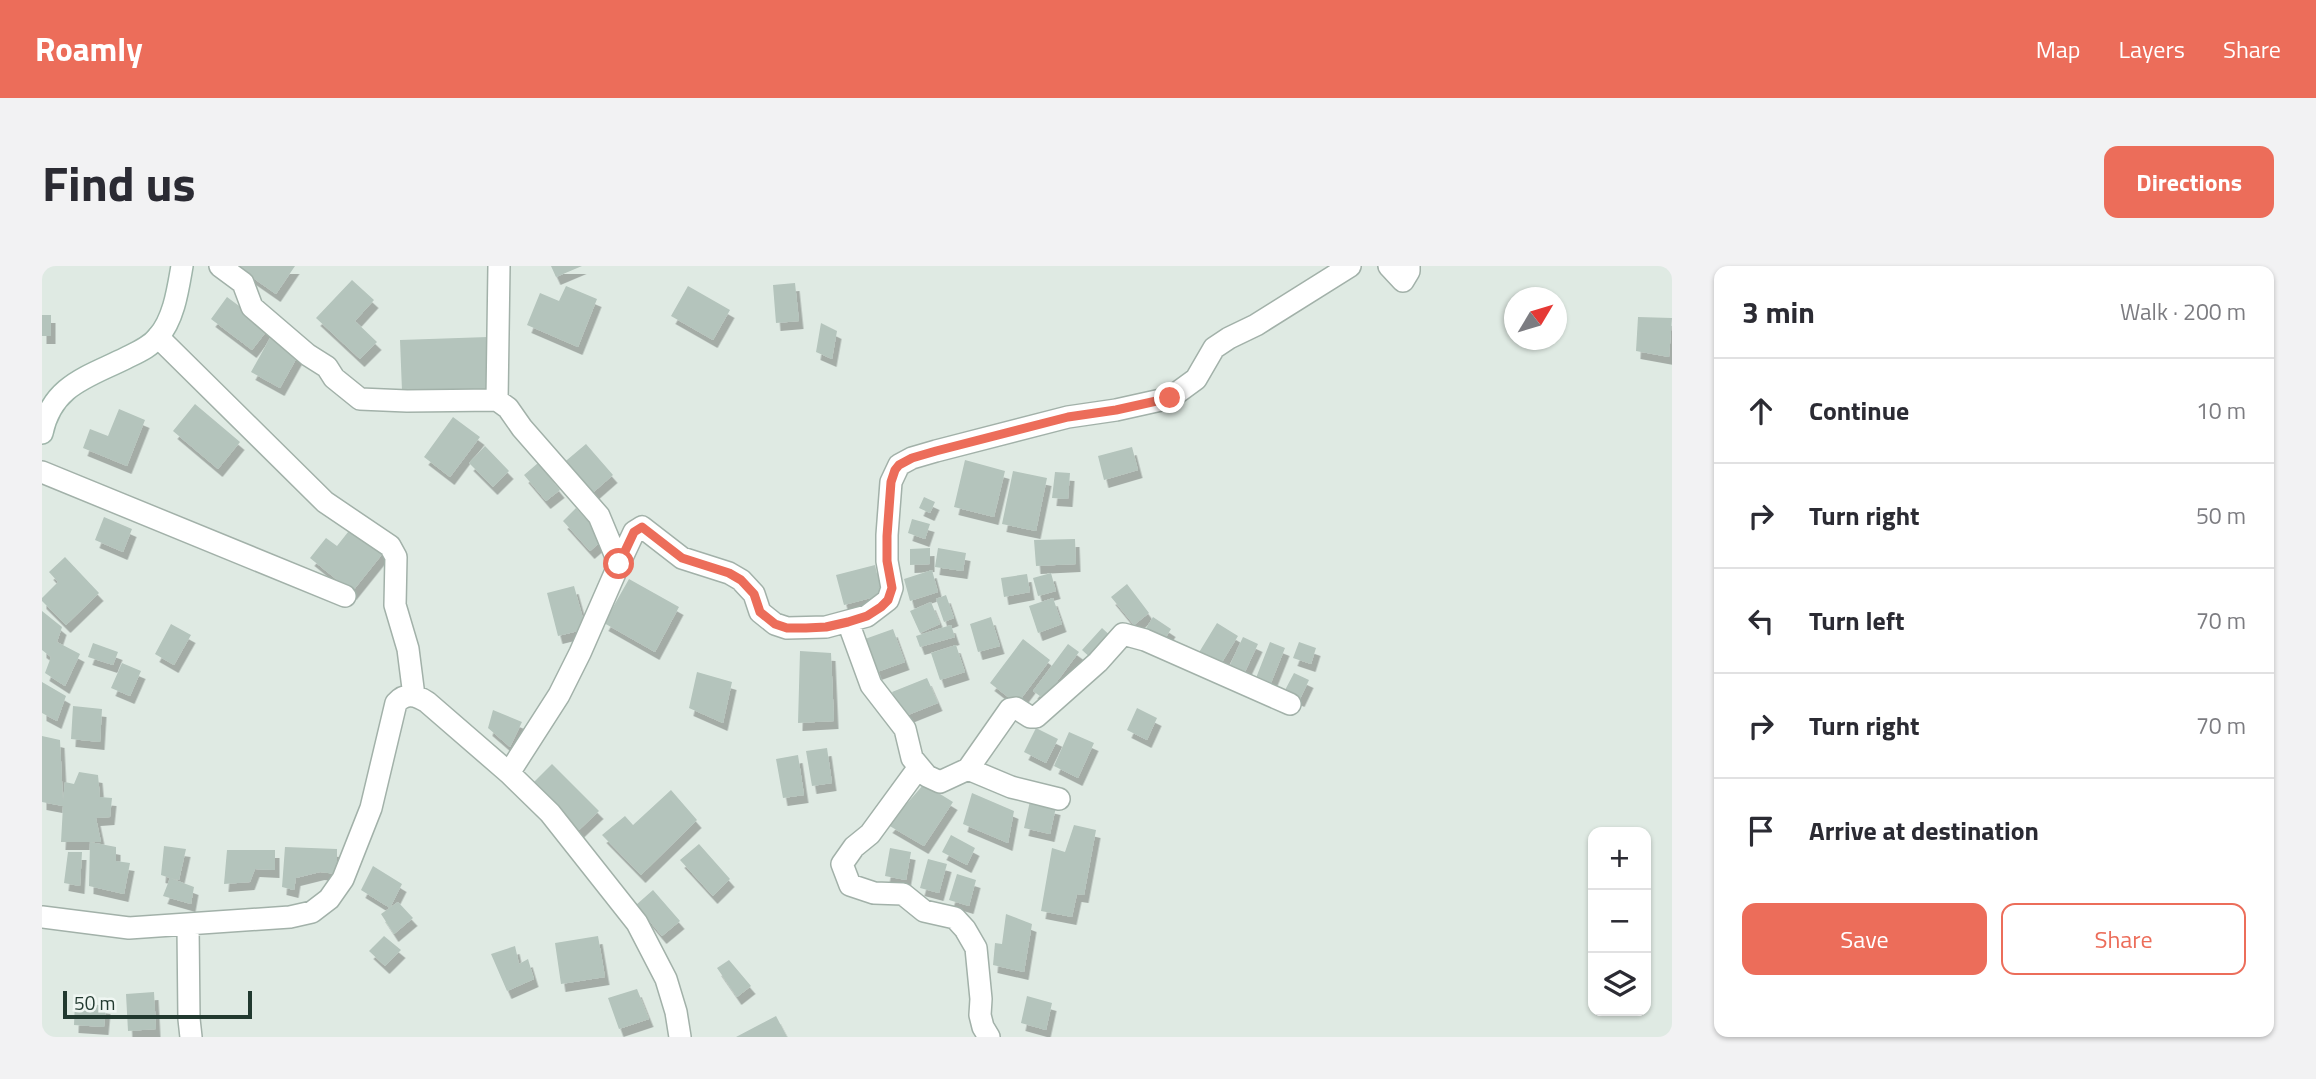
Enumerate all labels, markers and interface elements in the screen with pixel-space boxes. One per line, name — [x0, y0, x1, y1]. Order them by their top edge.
text: Roamly — [35, 24, 143, 74]
text: Map — [2036, 31, 2081, 67]
text: Layers — [2119, 31, 2185, 67]
text: Share — [2223, 31, 2281, 67]
text: Find us — [42, 145, 196, 220]
button: Directions — [2104, 146, 2274, 218]
north arrow — [1504, 287, 1567, 350]
text: 3 min — [1742, 289, 1815, 335]
text: Walk · 200 m — [2120, 294, 2246, 329]
route end — [1154, 382, 1185, 413]
text: Continue — [1809, 391, 1909, 430]
icon: ahead — [1742, 392, 1780, 430]
text: 10 m — [2196, 393, 2246, 428]
text: Turn right — [1809, 496, 1920, 535]
icon: right — [1742, 497, 1780, 535]
text: 50 m — [2196, 498, 2246, 533]
route start — [603, 548, 634, 579]
text: Turn left — [1809, 601, 1904, 640]
icon: left — [1742, 602, 1780, 640]
text: 70 m — [2196, 603, 2246, 638]
text: Turn right — [1809, 706, 1920, 745]
icon: right — [1742, 707, 1780, 745]
text: 70 m — [2196, 708, 2246, 743]
text: Arrive at destination — [1809, 811, 2039, 850]
icon: arrive — [1742, 812, 1780, 850]
map controls — [1588, 827, 1651, 1016]
button: + — [1588, 827, 1651, 890]
button: − — [1588, 890, 1651, 953]
button: Save — [1742, 903, 1987, 975]
button: Share — [2001, 903, 2246, 975]
button: layers — [1588, 953, 1651, 1016]
scale bar — [63, 988, 252, 1020]
text: 50 m — [74, 988, 115, 1017]

